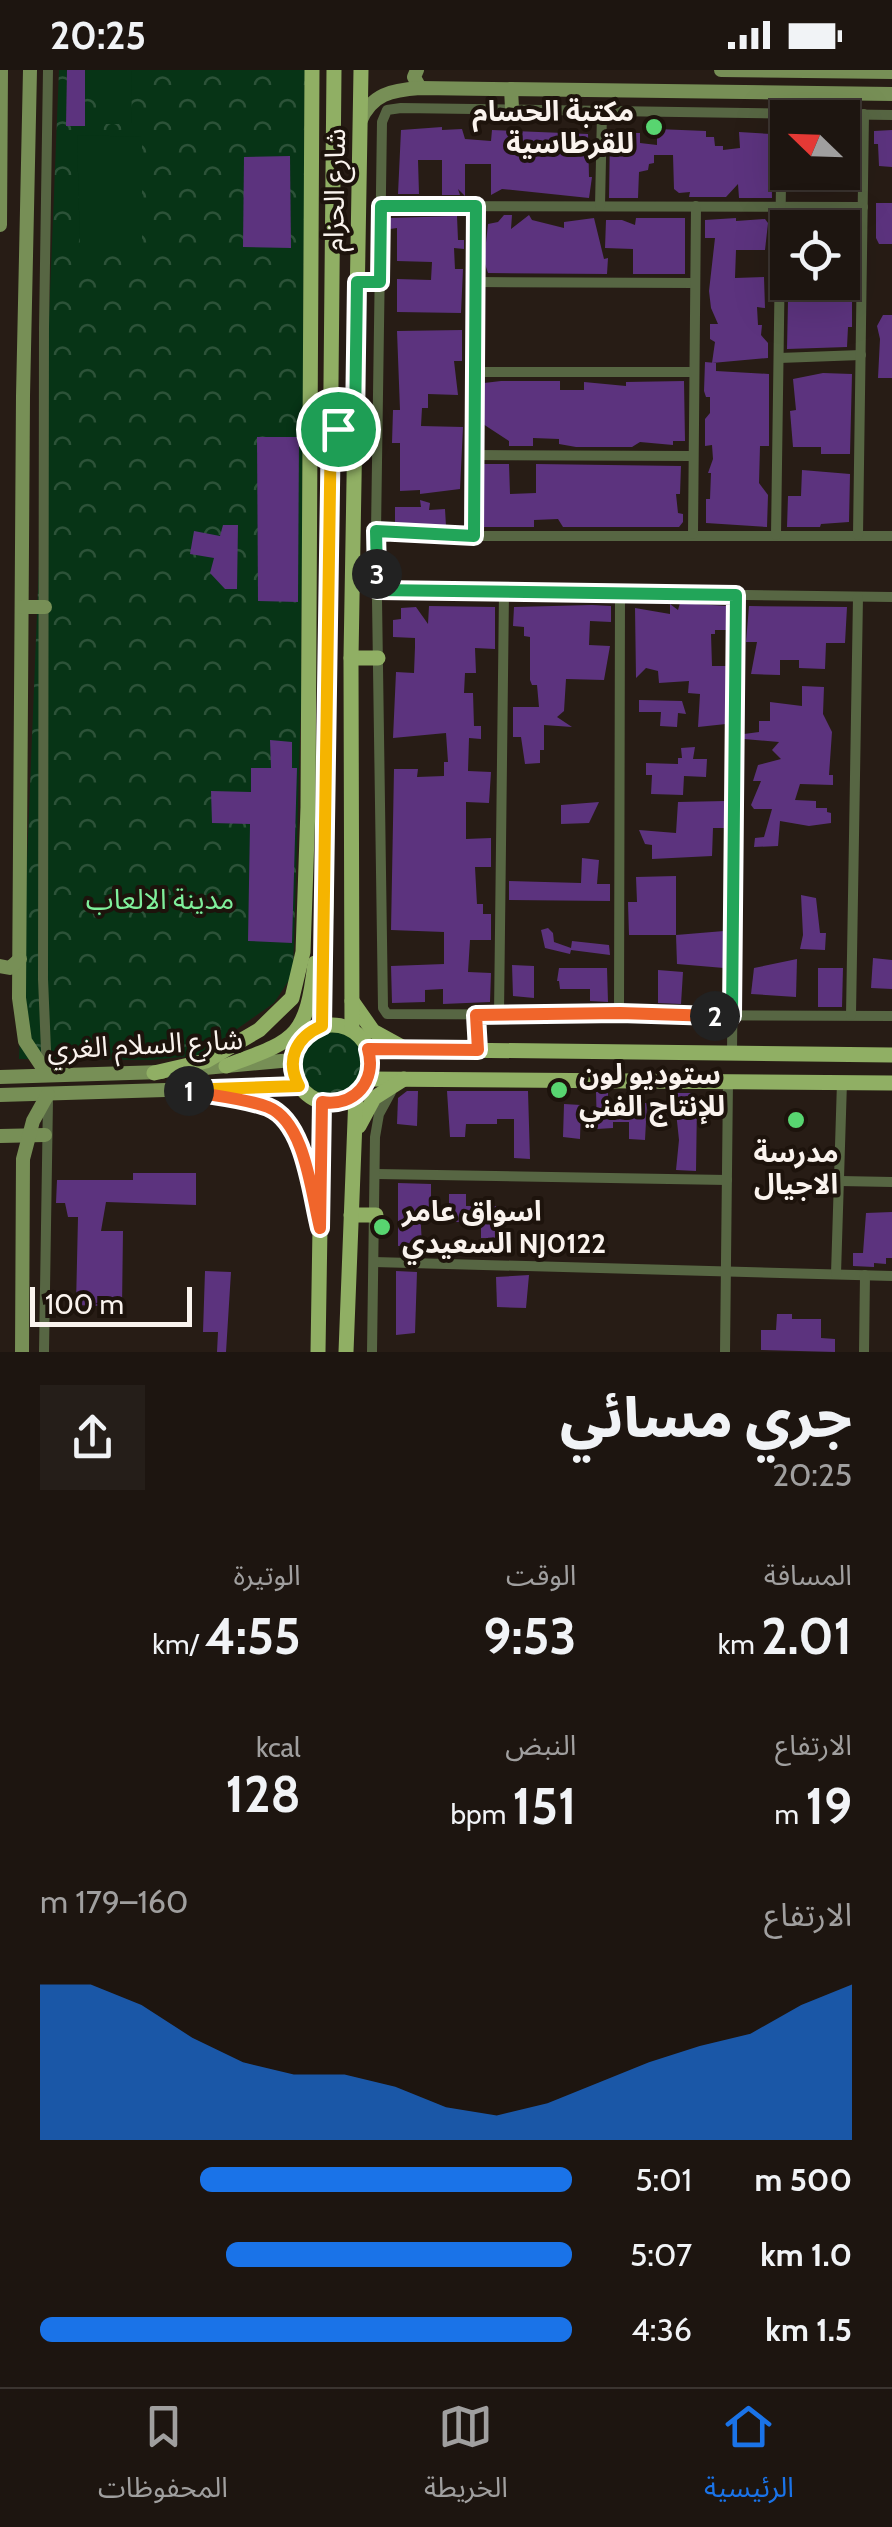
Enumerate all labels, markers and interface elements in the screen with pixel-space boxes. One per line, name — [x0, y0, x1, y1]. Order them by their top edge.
text: 20:25 — [50, 12, 146, 59]
place label: مكتبة الحسام للقرطاسية — [472, 94, 634, 160]
north arrow — [770, 100, 860, 190]
map controls — [770, 100, 860, 300]
marker: مكتبة الحسام للقرطاسية — [643, 116, 665, 138]
street label: شارع الحزام — [316, 128, 356, 252]
button: locate — [770, 210, 860, 300]
pin — [296, 387, 381, 472]
icon: arrive — [311, 402, 366, 457]
pin: 3 — [352, 549, 402, 599]
text: 3 — [369, 557, 385, 591]
park label: مدينة الالعاب — [86, 882, 234, 916]
pin: 2 — [690, 991, 740, 1041]
text: 2 — [708, 999, 722, 1033]
street label: شارع السلام الغري — [46, 1022, 244, 1071]
place label: ستوديو لون للإنتاج الفني — [579, 1057, 725, 1128]
pin: 1 — [164, 1066, 214, 1116]
text: 1 — [184, 1074, 194, 1108]
marker: ستوديو لون للإنتاج الفني — [548, 1079, 570, 1101]
marker: مدرسة الاجيال — [785, 1109, 807, 1131]
place label: مدرسة الاجيال — [753, 1135, 839, 1201]
place label: اسواق عامر السعيدي NJ0122 — [401, 1194, 606, 1265]
marker: اسواق عامر السعيدي NJ0122 — [371, 1216, 393, 1238]
scale bar — [30, 1282, 192, 1326]
text: 100 m — [45, 1287, 124, 1321]
text: جري مسائي — [560, 1384, 852, 1451]
button: share — [40, 1385, 145, 1490]
text: 20:25 — [772, 1455, 852, 1494]
text: الوتيرة — [233, 1558, 301, 1592]
text: الوقت — [506, 1558, 576, 1592]
text: المسافة — [764, 1558, 852, 1592]
text: 4:55 — [205, 1606, 301, 1667]
text: 9:53 — [483, 1606, 576, 1667]
text: 2.01 — [761, 1606, 852, 1667]
text: /km — [152, 1627, 205, 1661]
text: km — [718, 1627, 761, 1661]
text: النبض — [505, 1728, 576, 1762]
text: الارتفاع — [775, 1728, 852, 1762]
text: kcal — [256, 1730, 301, 1764]
text: 128 — [226, 1764, 301, 1825]
text: 151 — [513, 1776, 576, 1837]
text: 19 — [805, 1776, 852, 1837]
text: bpm — [451, 1797, 513, 1831]
text: m — [775, 1797, 805, 1831]
text: 160–179 m — [40, 1882, 188, 1921]
text: الارتفاع — [764, 1895, 852, 1934]
text: 5:01 — [635, 2160, 692, 2199]
text: 500 m — [755, 2160, 852, 2199]
text: 5:07 — [630, 2235, 692, 2274]
text: 1.0 km — [760, 2235, 852, 2274]
text: 4:36 — [631, 2310, 692, 2349]
text: 1.5 km — [765, 2310, 852, 2349]
tab: المحفوظات — [98, 2399, 228, 2518]
tab: الخريطة — [424, 2399, 508, 2518]
tab: الرئيسية — [704, 2399, 794, 2518]

